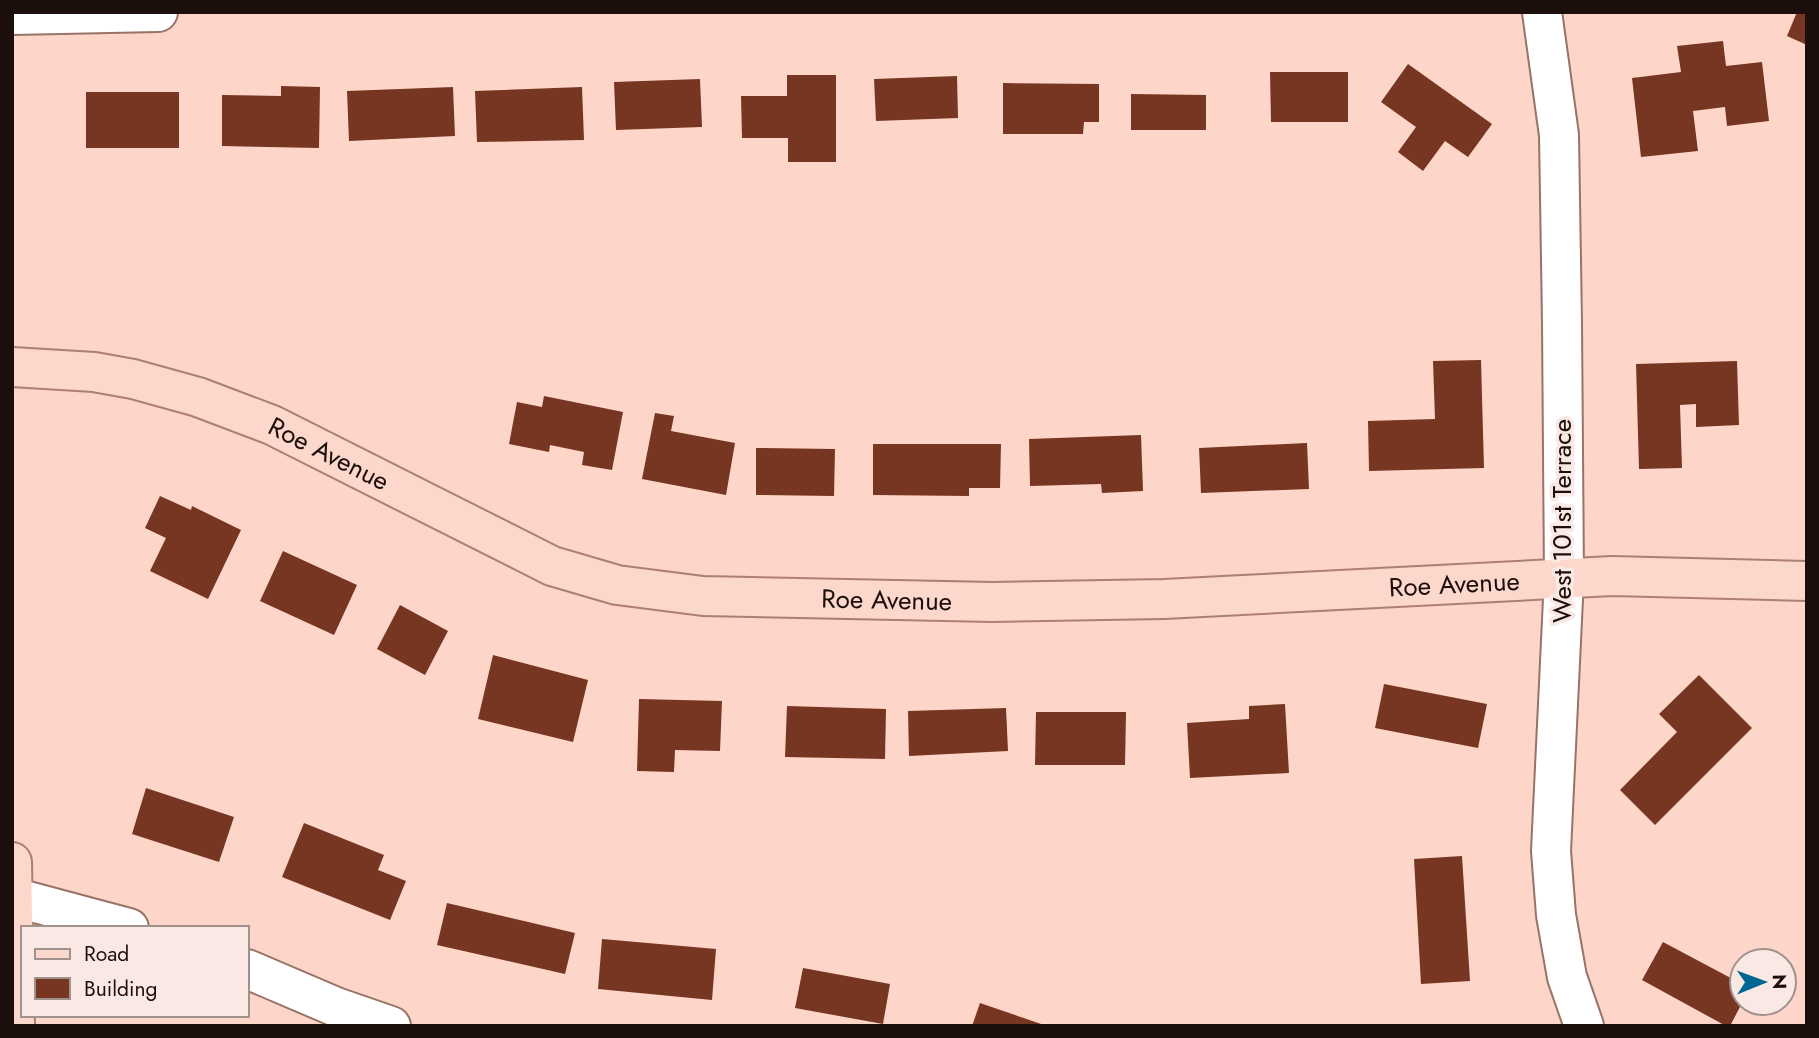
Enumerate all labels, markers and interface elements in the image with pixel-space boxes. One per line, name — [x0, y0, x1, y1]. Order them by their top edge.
street label: Roe Avenue — [262, 407, 396, 500]
street label: West 101st Terrace — [1543, 419, 1581, 623]
street label: Roe Avenue — [1388, 562, 1521, 606]
street label: Roe Avenue — [821, 579, 953, 620]
legend — [21, 926, 248, 1017]
text: Road — [84, 939, 129, 969]
north arrow — [1728, 947, 1798, 1017]
text: Building — [84, 974, 157, 1004]
text: N — [1766, 974, 1793, 989]

